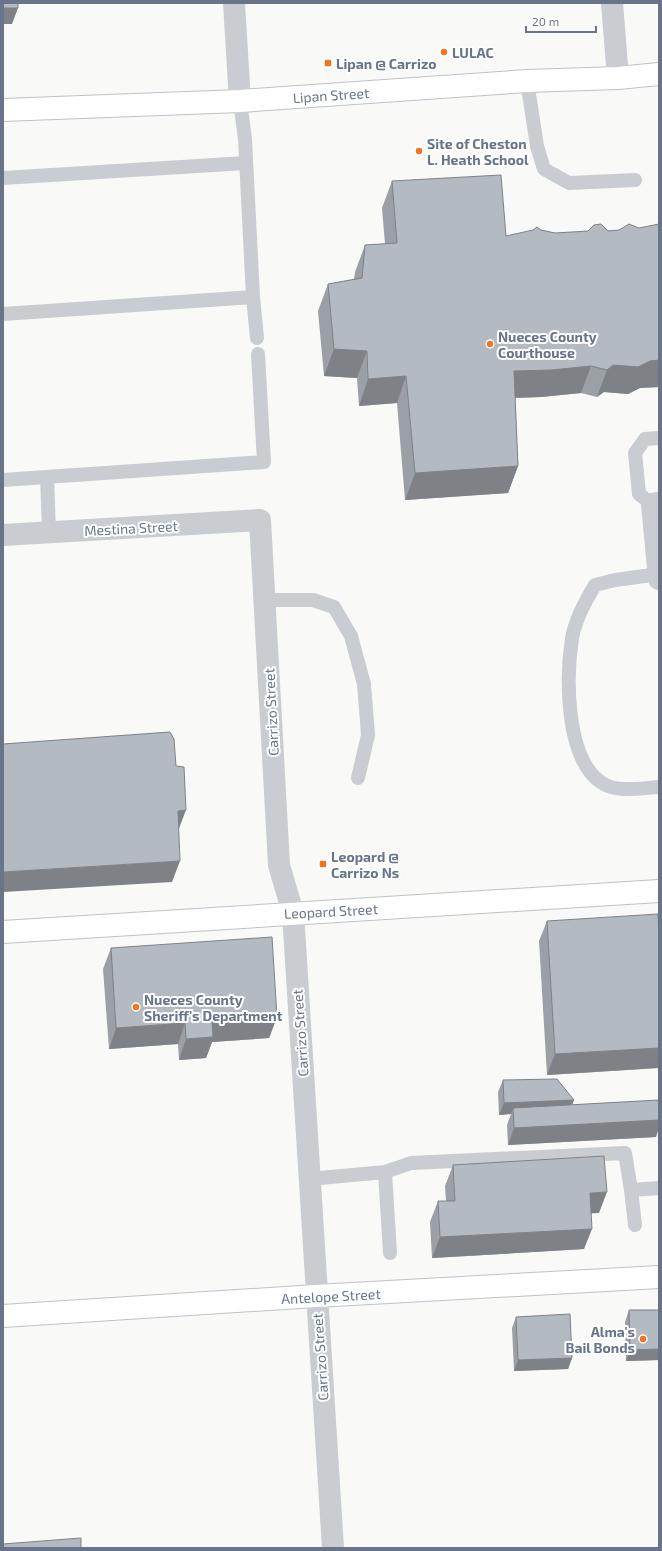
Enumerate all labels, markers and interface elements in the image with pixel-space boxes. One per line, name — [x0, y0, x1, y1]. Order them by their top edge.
scale bar — [526, 8, 596, 34]
text: 20 m — [532, 14, 559, 28]
place label: LULAC — [452, 44, 494, 61]
marker: LULAC — [439, 47, 449, 57]
place label: Lipan @ Carrizo — [336, 55, 436, 72]
marker: Lipan @ Carrizo — [323, 58, 333, 68]
street label: Lipan Street — [292, 84, 370, 106]
place label: Site of Cheston L. Heath School — [427, 135, 529, 168]
marker: Site of Cheston L. Heath School — [414, 146, 424, 156]
place label: Nueces County Courthouse — [498, 328, 597, 361]
marker: Nueces County Courthouse — [485, 339, 495, 349]
street label: Mestina Street — [84, 517, 178, 539]
street label: Carrizo Street — [260, 668, 282, 756]
place label: Leopard @ Carrizo Ns — [331, 848, 399, 881]
marker: Leopard @ Carrizo Ns — [318, 859, 328, 869]
street label: Leopard Street — [284, 900, 378, 922]
street label: Carrizo Street — [288, 989, 312, 1077]
place label: Nueces County Sheriff's Department — [144, 991, 283, 1024]
marker: Nueces County Sheriff's Department — [131, 1002, 141, 1012]
street label: Antelope Street — [281, 1285, 381, 1307]
street label: Carrizo Street — [308, 1313, 332, 1401]
place label: Alma's Bail Bonds — [565, 1323, 635, 1356]
marker: Alma's Bail Bonds — [638, 1334, 648, 1344]

